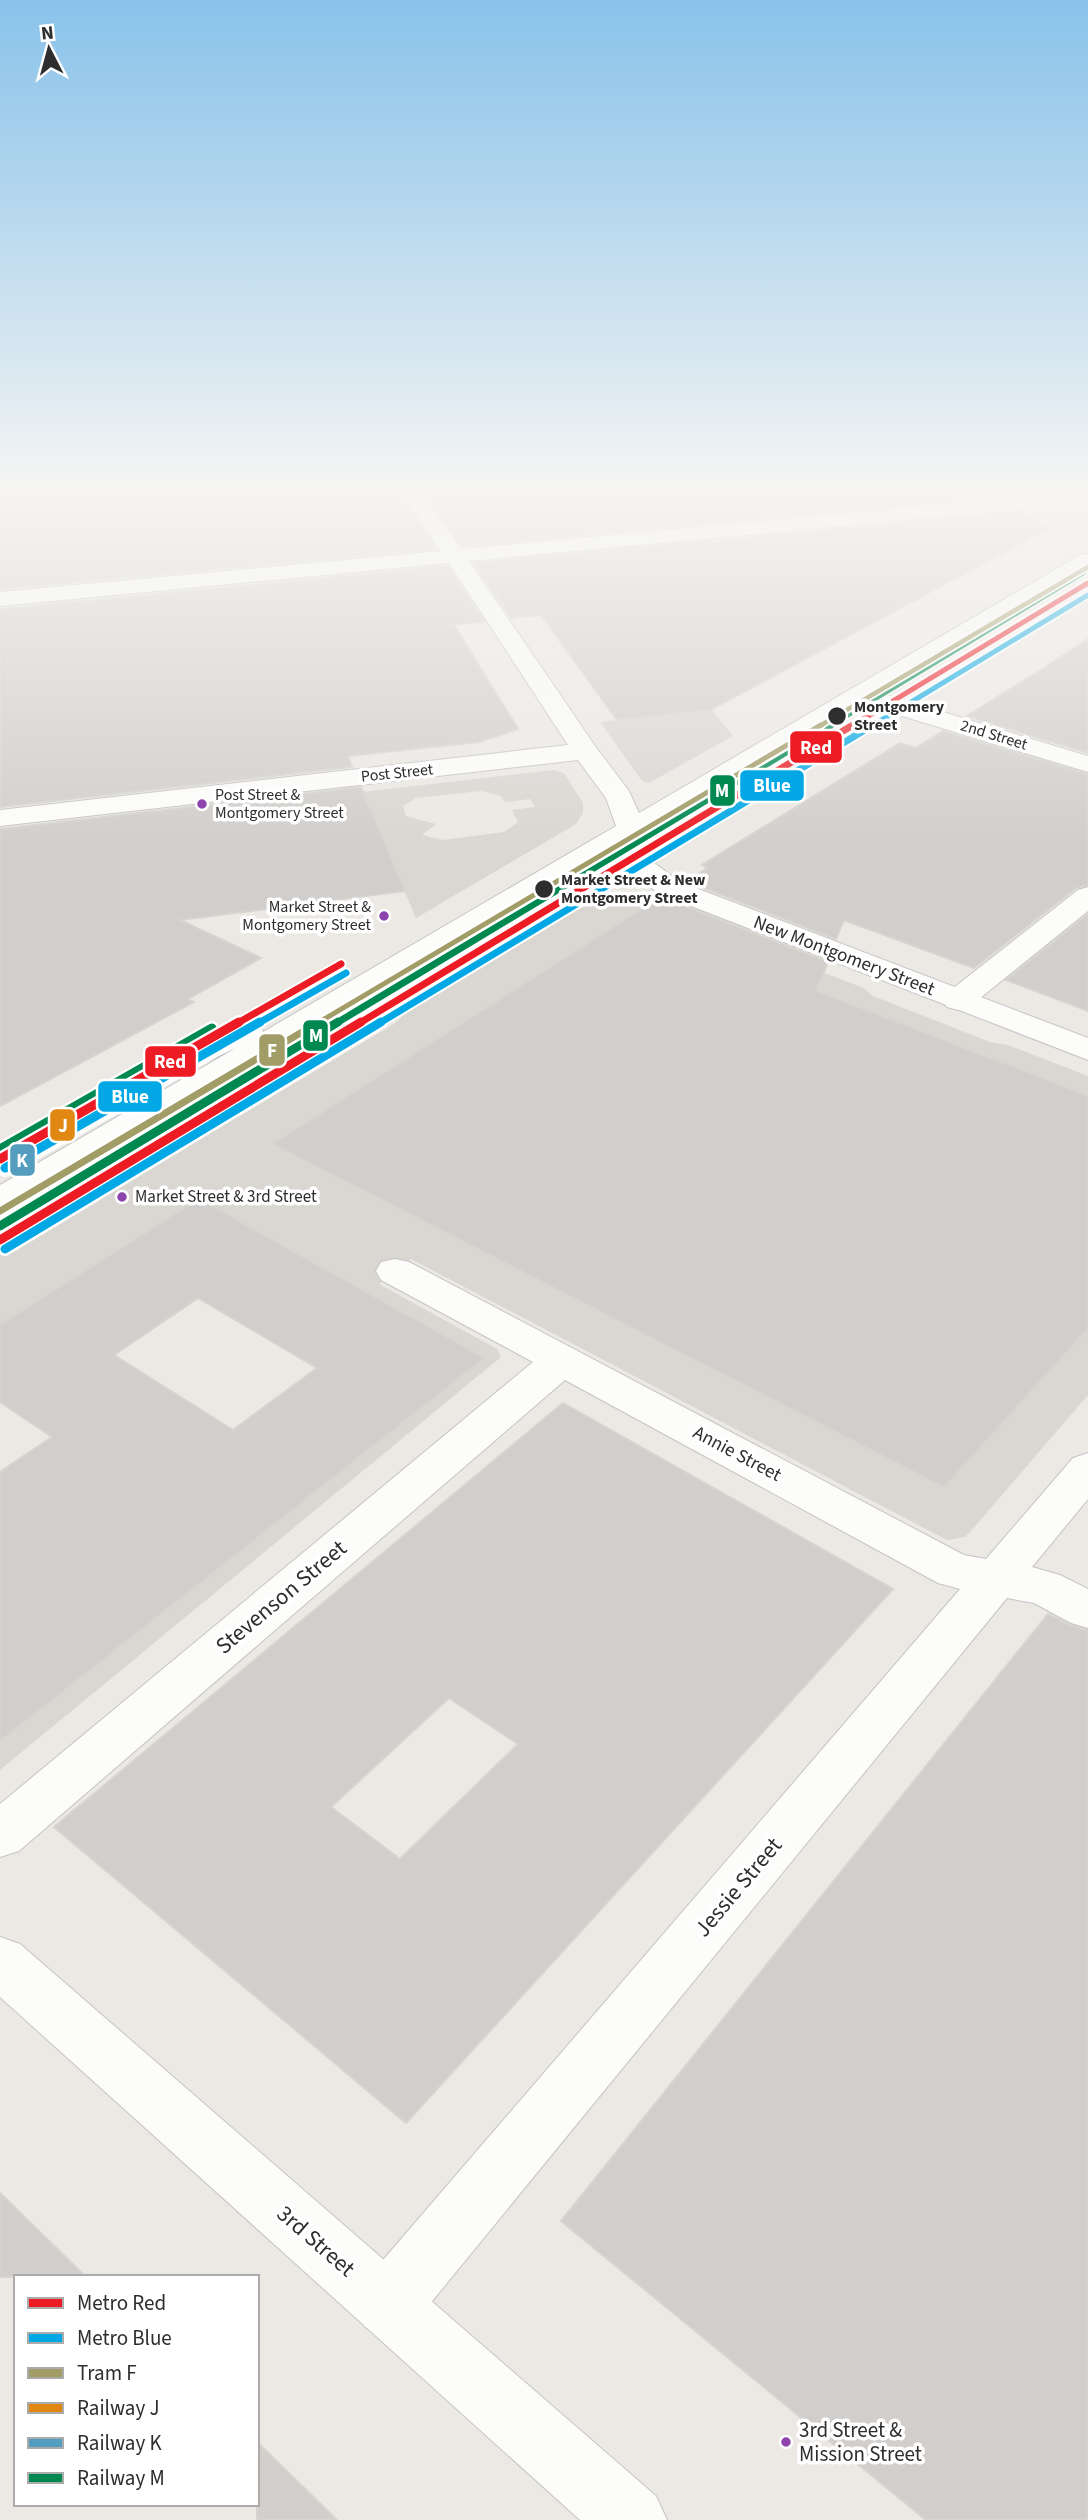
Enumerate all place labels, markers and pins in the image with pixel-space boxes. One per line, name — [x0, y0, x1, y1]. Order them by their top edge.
place label: Montgomery Street — [854, 696, 945, 736]
marker: Montgomery Street — [826, 705, 848, 727]
place label: Post Street & Montgomery Street — [215, 784, 344, 824]
marker: Post Street & Montgomery Street — [195, 797, 209, 811]
place label: Market Street & New Montgomery Street — [561, 869, 706, 909]
marker: Market Street & New Montgomery Street — [533, 878, 555, 900]
place label: Market Street & Montgomery Street — [242, 896, 372, 936]
marker: Market Street & Montgomery Street — [377, 909, 391, 923]
place label: Market Street & 3rd Street — [135, 1185, 317, 1209]
marker: Market Street & 3rd Street — [115, 1190, 129, 1204]
place label: 3rd Street & Mission Street — [799, 2415, 922, 2469]
marker: 3rd Street & Mission Street — [779, 2435, 793, 2449]

